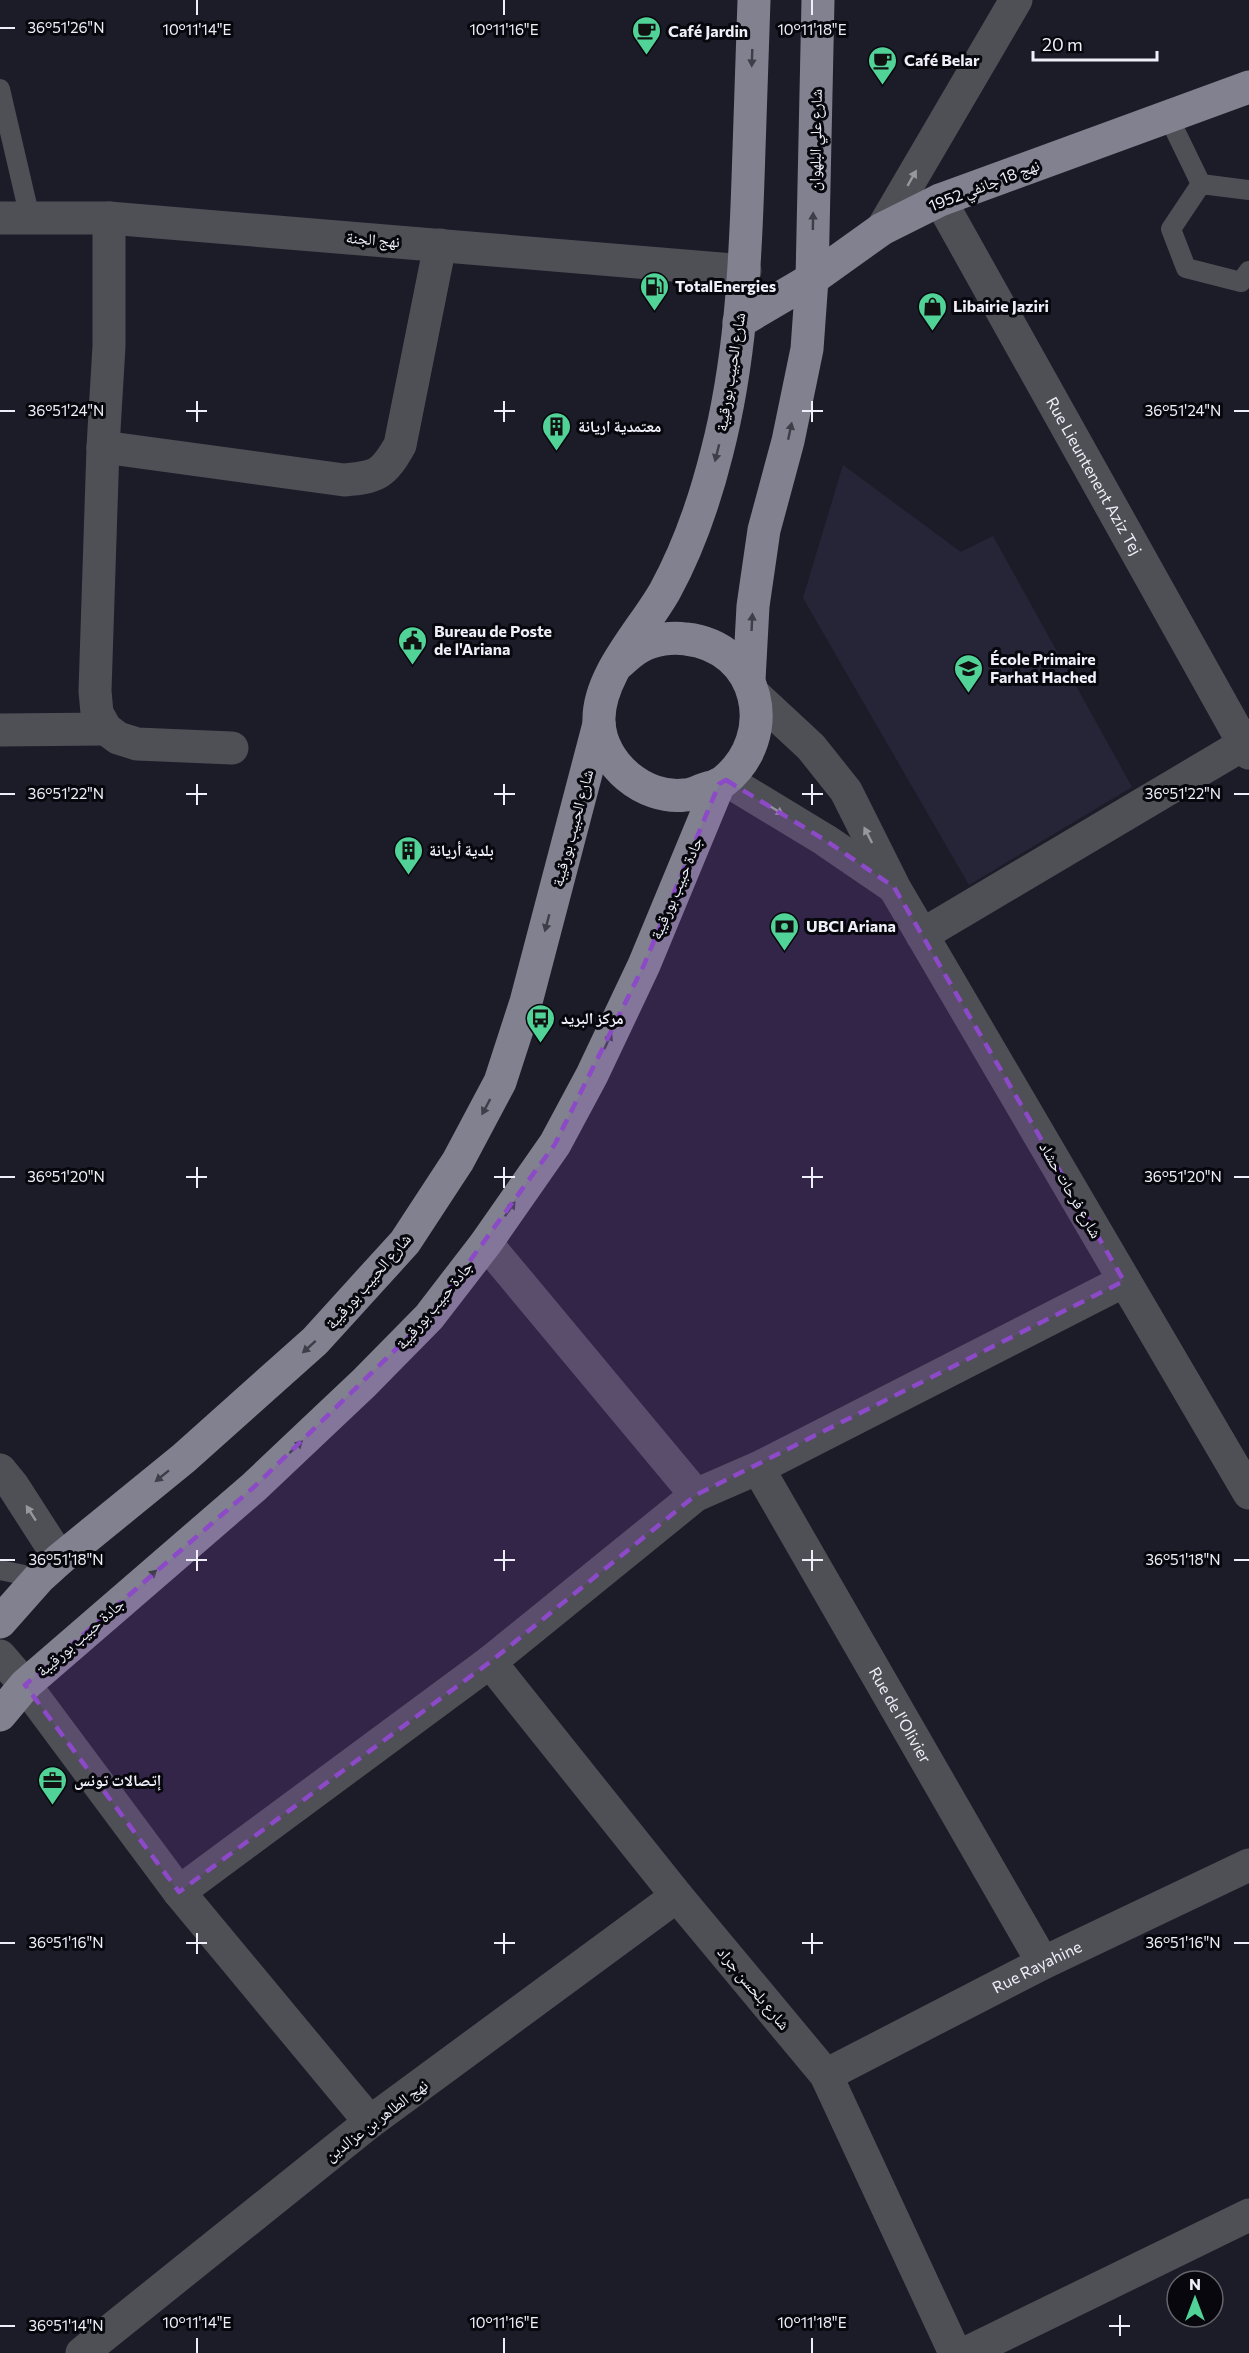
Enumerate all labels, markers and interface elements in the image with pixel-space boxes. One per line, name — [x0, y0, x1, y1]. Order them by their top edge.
cafe icon: Café Jardin — [631, 15, 663, 57]
text: 36°51'26"N — [27, 18, 105, 36]
text: 10°11'14"E — [163, 20, 232, 38]
text: 10°11'16"E — [469, 20, 539, 38]
text: 10°11'18"E — [777, 20, 847, 38]
place label: Café Jardin — [668, 21, 748, 40]
scale bar — [1033, 24, 1158, 62]
text: 20 m — [1042, 33, 1083, 55]
cafe icon: Café Belar — [867, 44, 899, 86]
one-way arrow — [747, 49, 757, 68]
place label: Café Belar — [904, 50, 980, 69]
street label: شارع علي البلهوان — [804, 89, 829, 191]
street label: نهج 18 جانفي 1952 — [926, 155, 1043, 218]
one-way arrow — [907, 169, 917, 186]
one-way arrow — [808, 211, 818, 230]
street label: نهج الجنة — [345, 227, 401, 252]
fuel station icon: TotalEnergies — [638, 270, 670, 312]
place label: TotalEnergies — [675, 276, 776, 295]
shop icon: Libairie Jaziri — [916, 290, 948, 332]
place label: Libairie Jaziri — [953, 296, 1049, 315]
street label: شارع الحبيب بورقيبة — [711, 311, 750, 433]
street label: Rue Lieuntenent Aziz Tej — [1043, 393, 1146, 558]
text: 36°51'24"N — [28, 401, 104, 419]
text: 36°51'24"N — [1145, 401, 1221, 419]
building icon: معتمدية اريانة — [541, 410, 573, 452]
place label: معتمدية اريانة — [578, 416, 661, 435]
one-way arrow — [786, 421, 795, 440]
one-way arrow — [711, 444, 721, 462]
one-way arrow — [747, 612, 756, 631]
place label: Bureau de Poste de l'Ariana — [434, 621, 552, 658]
public building icon: Bureau de Poste de l'Ariana — [397, 624, 429, 666]
place label: École Primaire Farhat Hached — [990, 649, 1097, 686]
school or university icon: École Primaire Farhat Hached — [953, 652, 985, 694]
street label: شارع الحبيب بورقيبة — [547, 767, 598, 889]
text: 36°51'22"N — [28, 784, 104, 802]
text: 36°51'22"N — [1145, 784, 1221, 802]
one-way arrow — [768, 805, 784, 816]
one-way arrow — [863, 826, 873, 844]
building icon: بلدية أريانة — [392, 834, 424, 876]
street label: جادة حبيب بورقيبة — [645, 834, 707, 942]
place label: بلدية أريانة — [429, 840, 494, 860]
bank icon: UBCI Ariana — [769, 910, 801, 952]
one-way arrow — [541, 913, 551, 932]
place label: UBCI Ariana — [806, 916, 896, 935]
bus stop icon: مركز البريد — [524, 1002, 556, 1044]
place label: مركز البريد — [561, 1008, 624, 1028]
one-way arrow — [604, 1032, 613, 1049]
one-way arrow — [481, 1099, 491, 1116]
street label: شارع فرحات حشاد — [1035, 1138, 1107, 1242]
text: 36°51'20"N — [27, 1167, 105, 1185]
text: 36°51'20"N — [1144, 1167, 1222, 1185]
one-way arrow — [504, 1201, 516, 1217]
street label: شارع الحبيب بورقيبة — [321, 1229, 416, 1334]
street label: جادة حبيب بورقيبة — [391, 1257, 477, 1353]
one-way arrow — [301, 1340, 316, 1354]
one-way arrow — [289, 1440, 304, 1454]
one-way arrow — [154, 1469, 170, 1482]
one-way arrow — [25, 1506, 37, 1522]
text: 36°51'18"N — [28, 1550, 104, 1568]
text: 36°51'18"N — [1145, 1550, 1221, 1568]
one-way arrow — [142, 1570, 157, 1583]
street label: جادة حبيب بورقيبة — [32, 1593, 128, 1681]
street label: Rue de l'Olivier — [866, 1663, 936, 1767]
office icon: إتصالات تونس — [37, 1764, 69, 1806]
place label: إتصالات تونس — [74, 1770, 161, 1791]
text: 36°51'16"N — [28, 1933, 104, 1951]
text: 36°51'16"N — [1145, 1933, 1221, 1951]
street label: Rue Rayahine — [989, 1936, 1084, 1997]
street label: شارع بلحسن جراد — [713, 1942, 795, 2034]
street label: نهج الطاهر بن عزالدين — [320, 2075, 432, 2166]
north arrow — [1165, 2269, 1225, 2329]
text: N — [1189, 2274, 1201, 2293]
text: 10°11'14"E — [163, 2313, 232, 2331]
text: 10°11'16"E — [469, 2313, 539, 2331]
text: 10°11'18"E — [777, 2313, 847, 2331]
text: 36°51'14"N — [28, 2316, 104, 2334]

